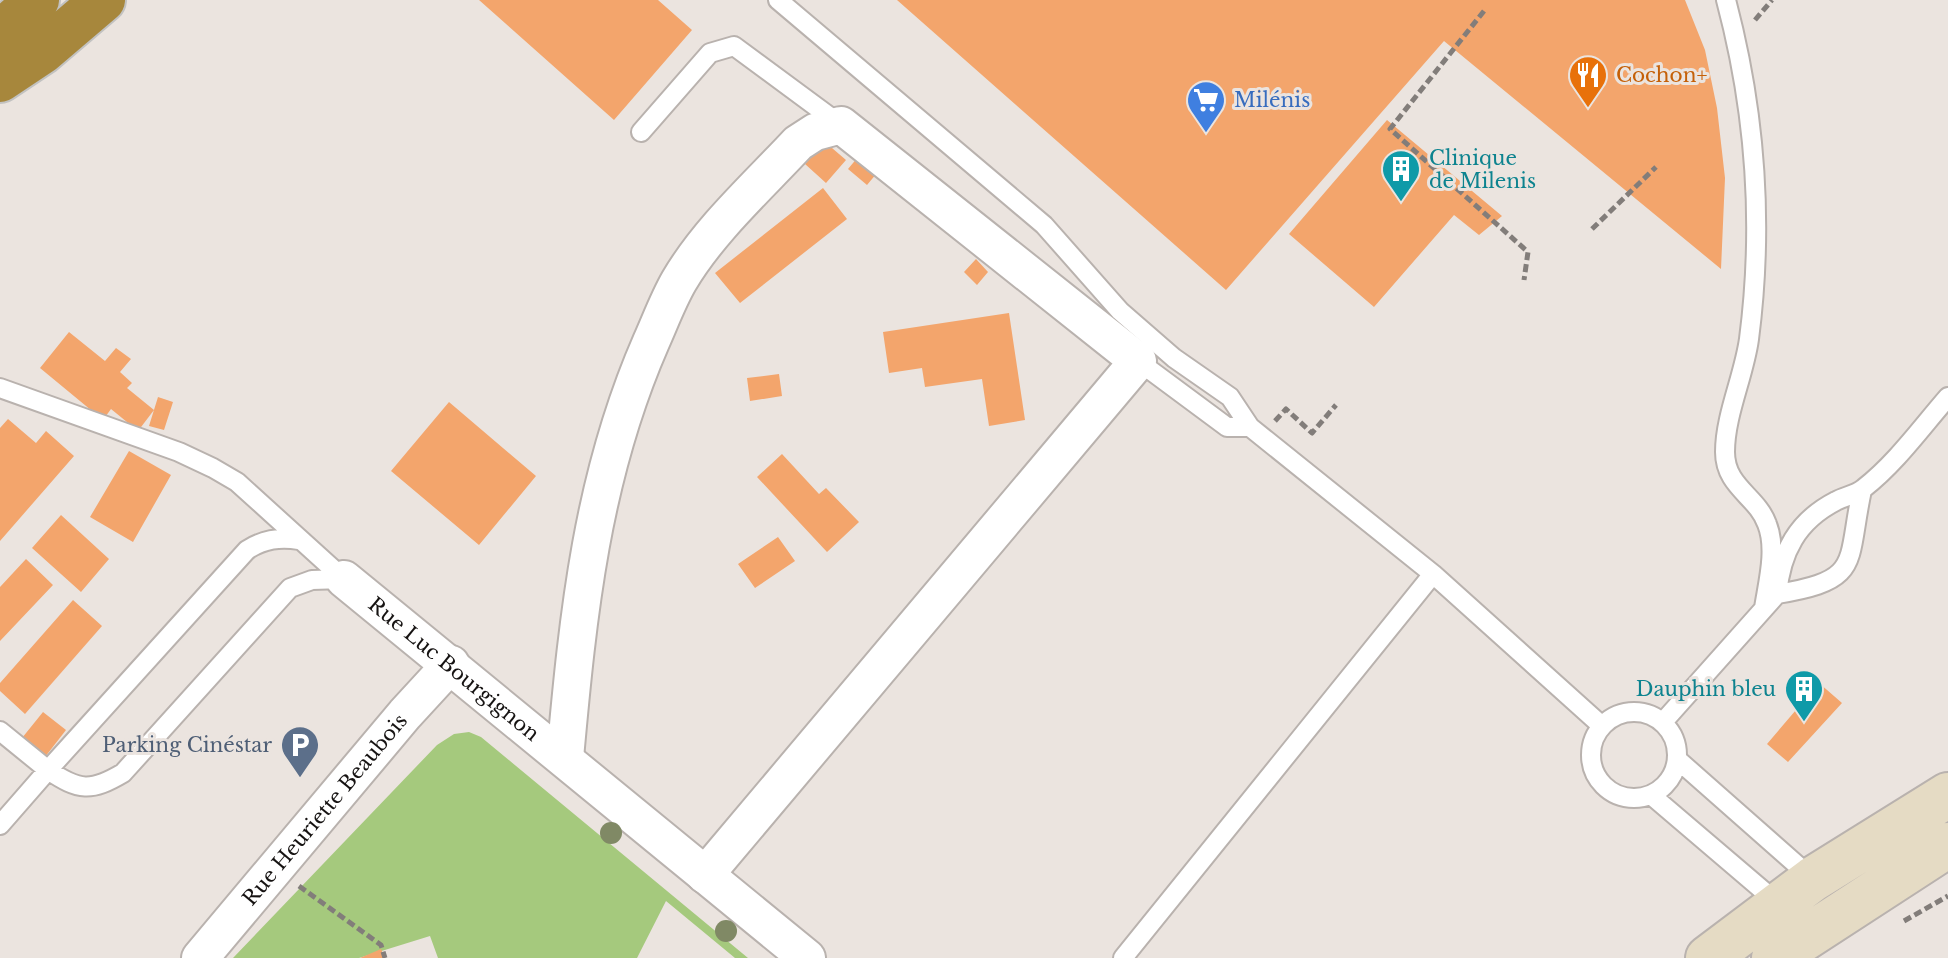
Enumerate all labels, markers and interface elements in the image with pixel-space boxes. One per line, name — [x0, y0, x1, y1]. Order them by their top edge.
restaurant icon: Cochon+ — [1567, 54, 1609, 109]
place label: Cochon+ — [1616, 63, 1707, 87]
supermarket icon: Milénis — [1185, 79, 1227, 134]
place label: Milénis — [1234, 88, 1310, 112]
place label: Clinique de Milenis — [1429, 146, 1536, 193]
building icon: Clinique de Milenis — [1380, 148, 1422, 203]
street label: Rue Luc Bourgignon — [364, 592, 544, 746]
building icon: Dauphin bleu — [1783, 668, 1825, 723]
place label: Dauphin bleu — [1636, 677, 1776, 701]
street label: Rue Heuriette Beaubois — [237, 709, 412, 910]
parking icon: Parking Cinéstar — [279, 724, 321, 779]
place label: Parking Cinéstar — [102, 733, 272, 757]

